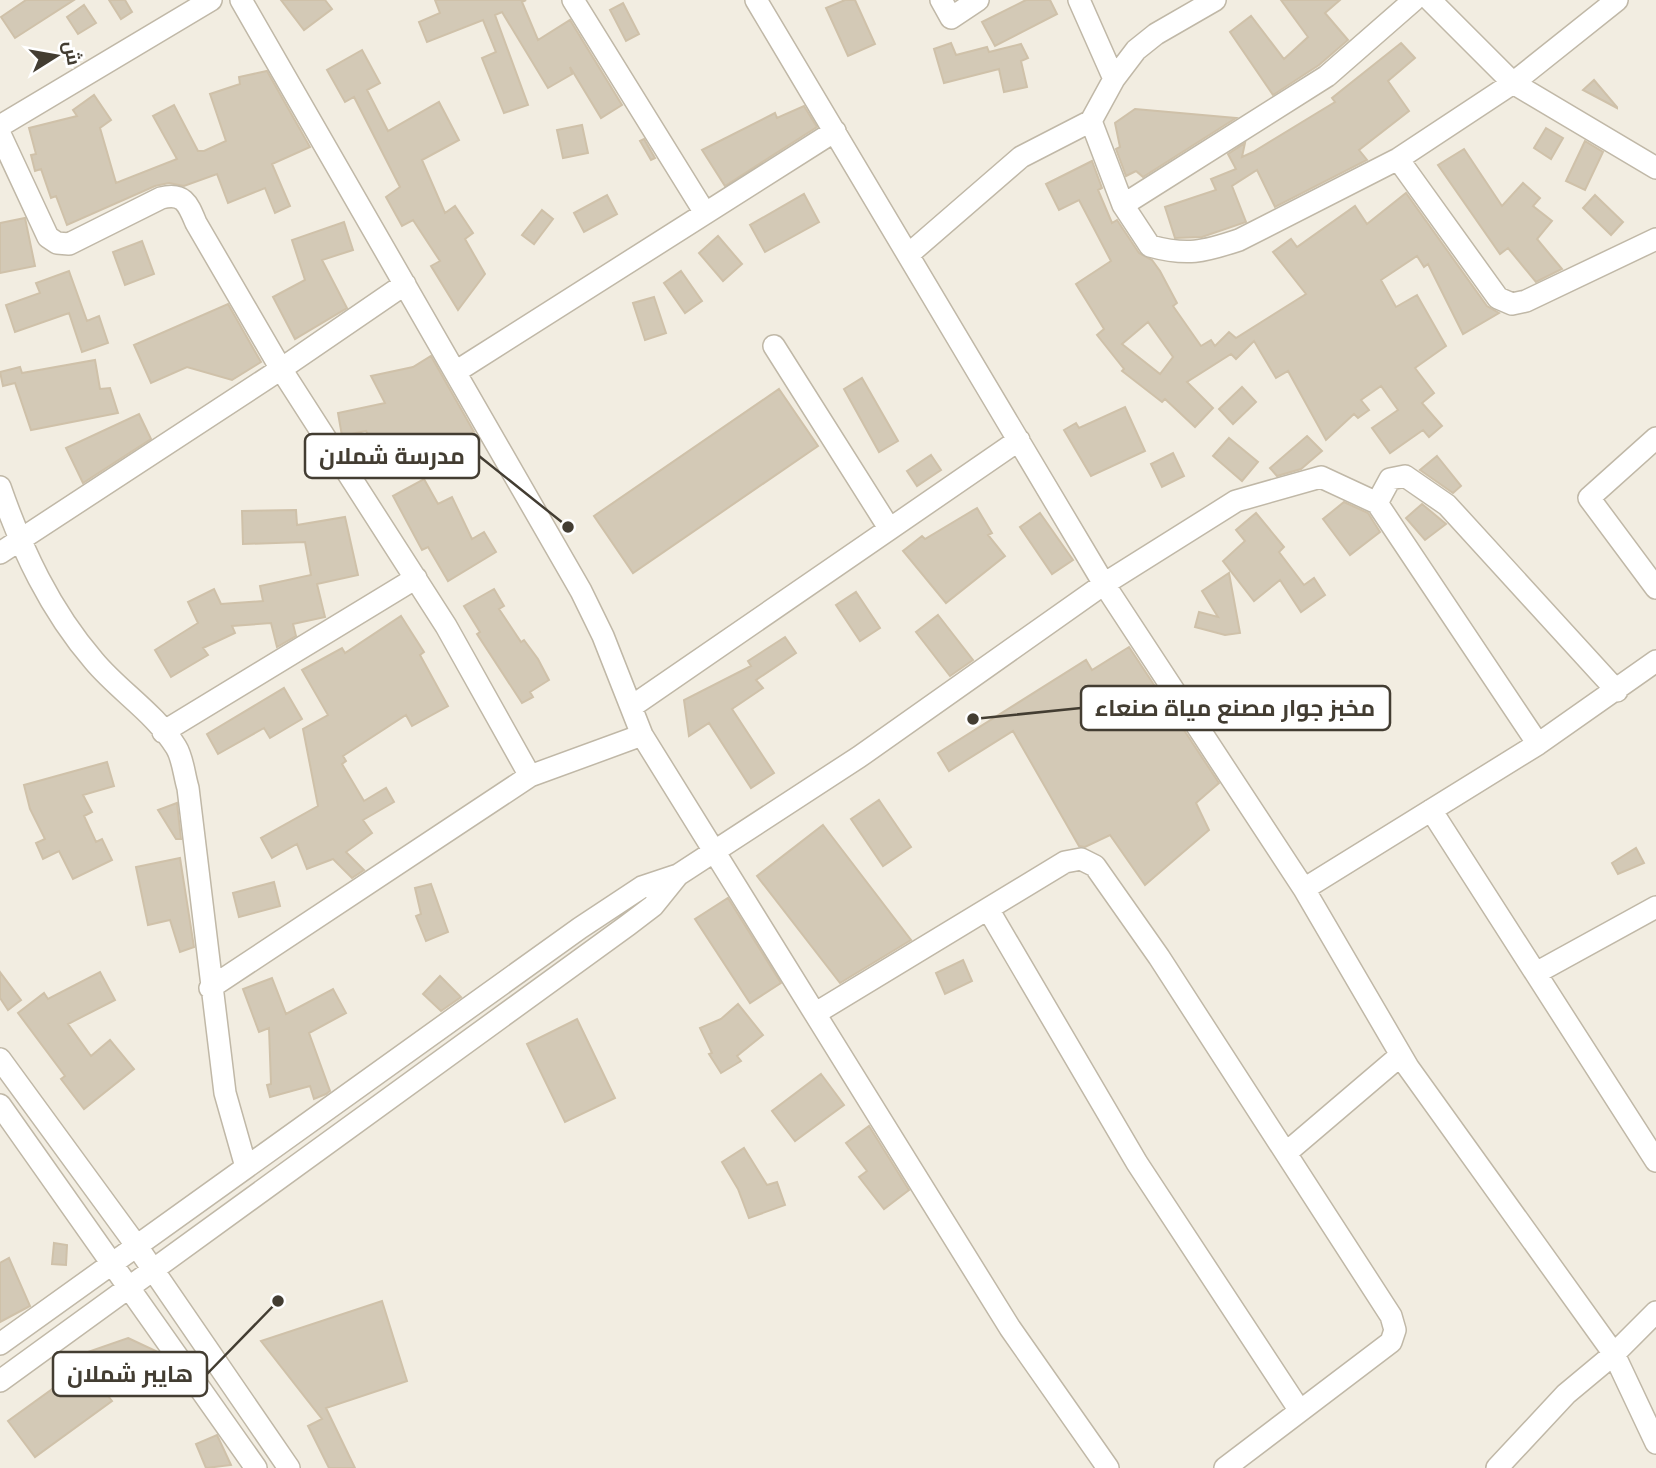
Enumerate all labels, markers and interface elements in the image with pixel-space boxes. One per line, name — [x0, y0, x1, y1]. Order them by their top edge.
north arrow — [21, 21, 91, 91]
text: ش — [59, 38, 87, 67]
callout: مدرسة شملان — [305, 434, 479, 478]
text: مدرسة شملان — [319, 441, 465, 470]
callout: مخبز جوار مصنع مياة صنعاء — [1081, 686, 1390, 730]
text: مخبز جوار مصنع مياة صنعاء — [1095, 693, 1375, 724]
callout: هايبر شملان — [53, 1352, 207, 1396]
text: هايبر شملان — [67, 1359, 193, 1388]

